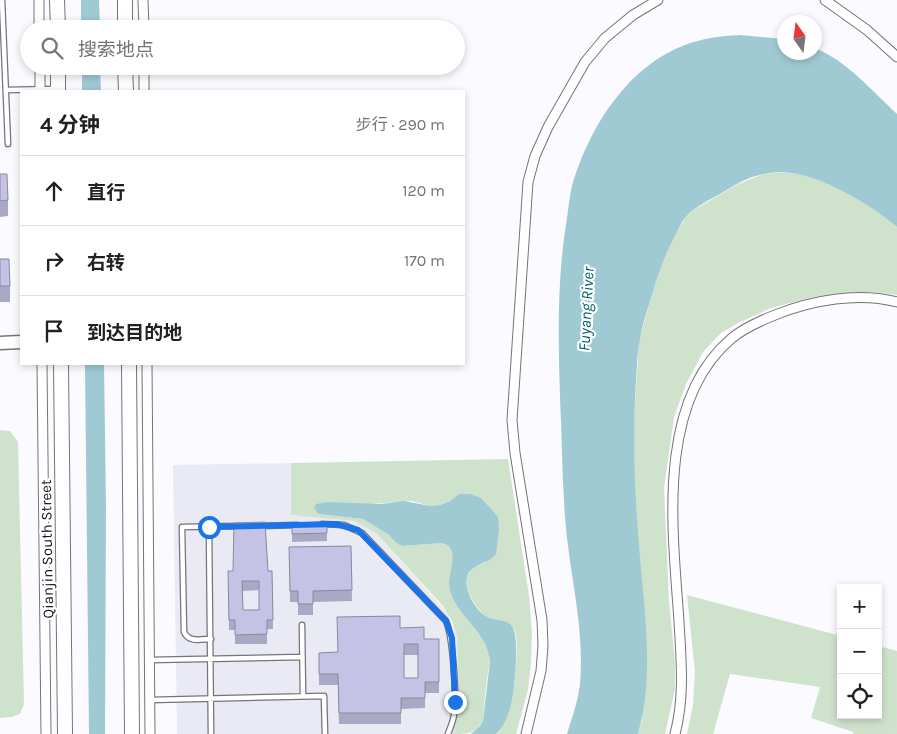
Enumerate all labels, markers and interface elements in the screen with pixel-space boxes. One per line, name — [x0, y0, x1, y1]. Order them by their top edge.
north arrow — [777, 15, 822, 60]
search box — [20, 20, 465, 75]
icon: search — [38, 34, 66, 62]
text: 搜索地点 — [78, 39, 154, 61]
text: 4 分钟 — [40, 113, 100, 137]
text: 步行 · 290 m — [356, 115, 445, 134]
icon: ahead — [40, 177, 68, 205]
text: 120 m — [402, 181, 445, 200]
text: 直行 — [87, 182, 125, 204]
icon: right — [40, 247, 68, 275]
text: 170 m — [404, 251, 445, 270]
text: 右转 — [87, 252, 125, 274]
water label: Fuyang River — [574, 266, 598, 352]
icon: arrive — [40, 317, 68, 345]
text: 到达目的地 — [87, 322, 182, 344]
street label: Qianjin South Street — [37, 479, 57, 619]
route start — [198, 516, 221, 539]
map controls — [837, 584, 882, 719]
button: + — [837, 584, 882, 629]
button: − — [837, 629, 882, 674]
button: locate — [837, 674, 882, 719]
route end — [444, 691, 467, 714]

